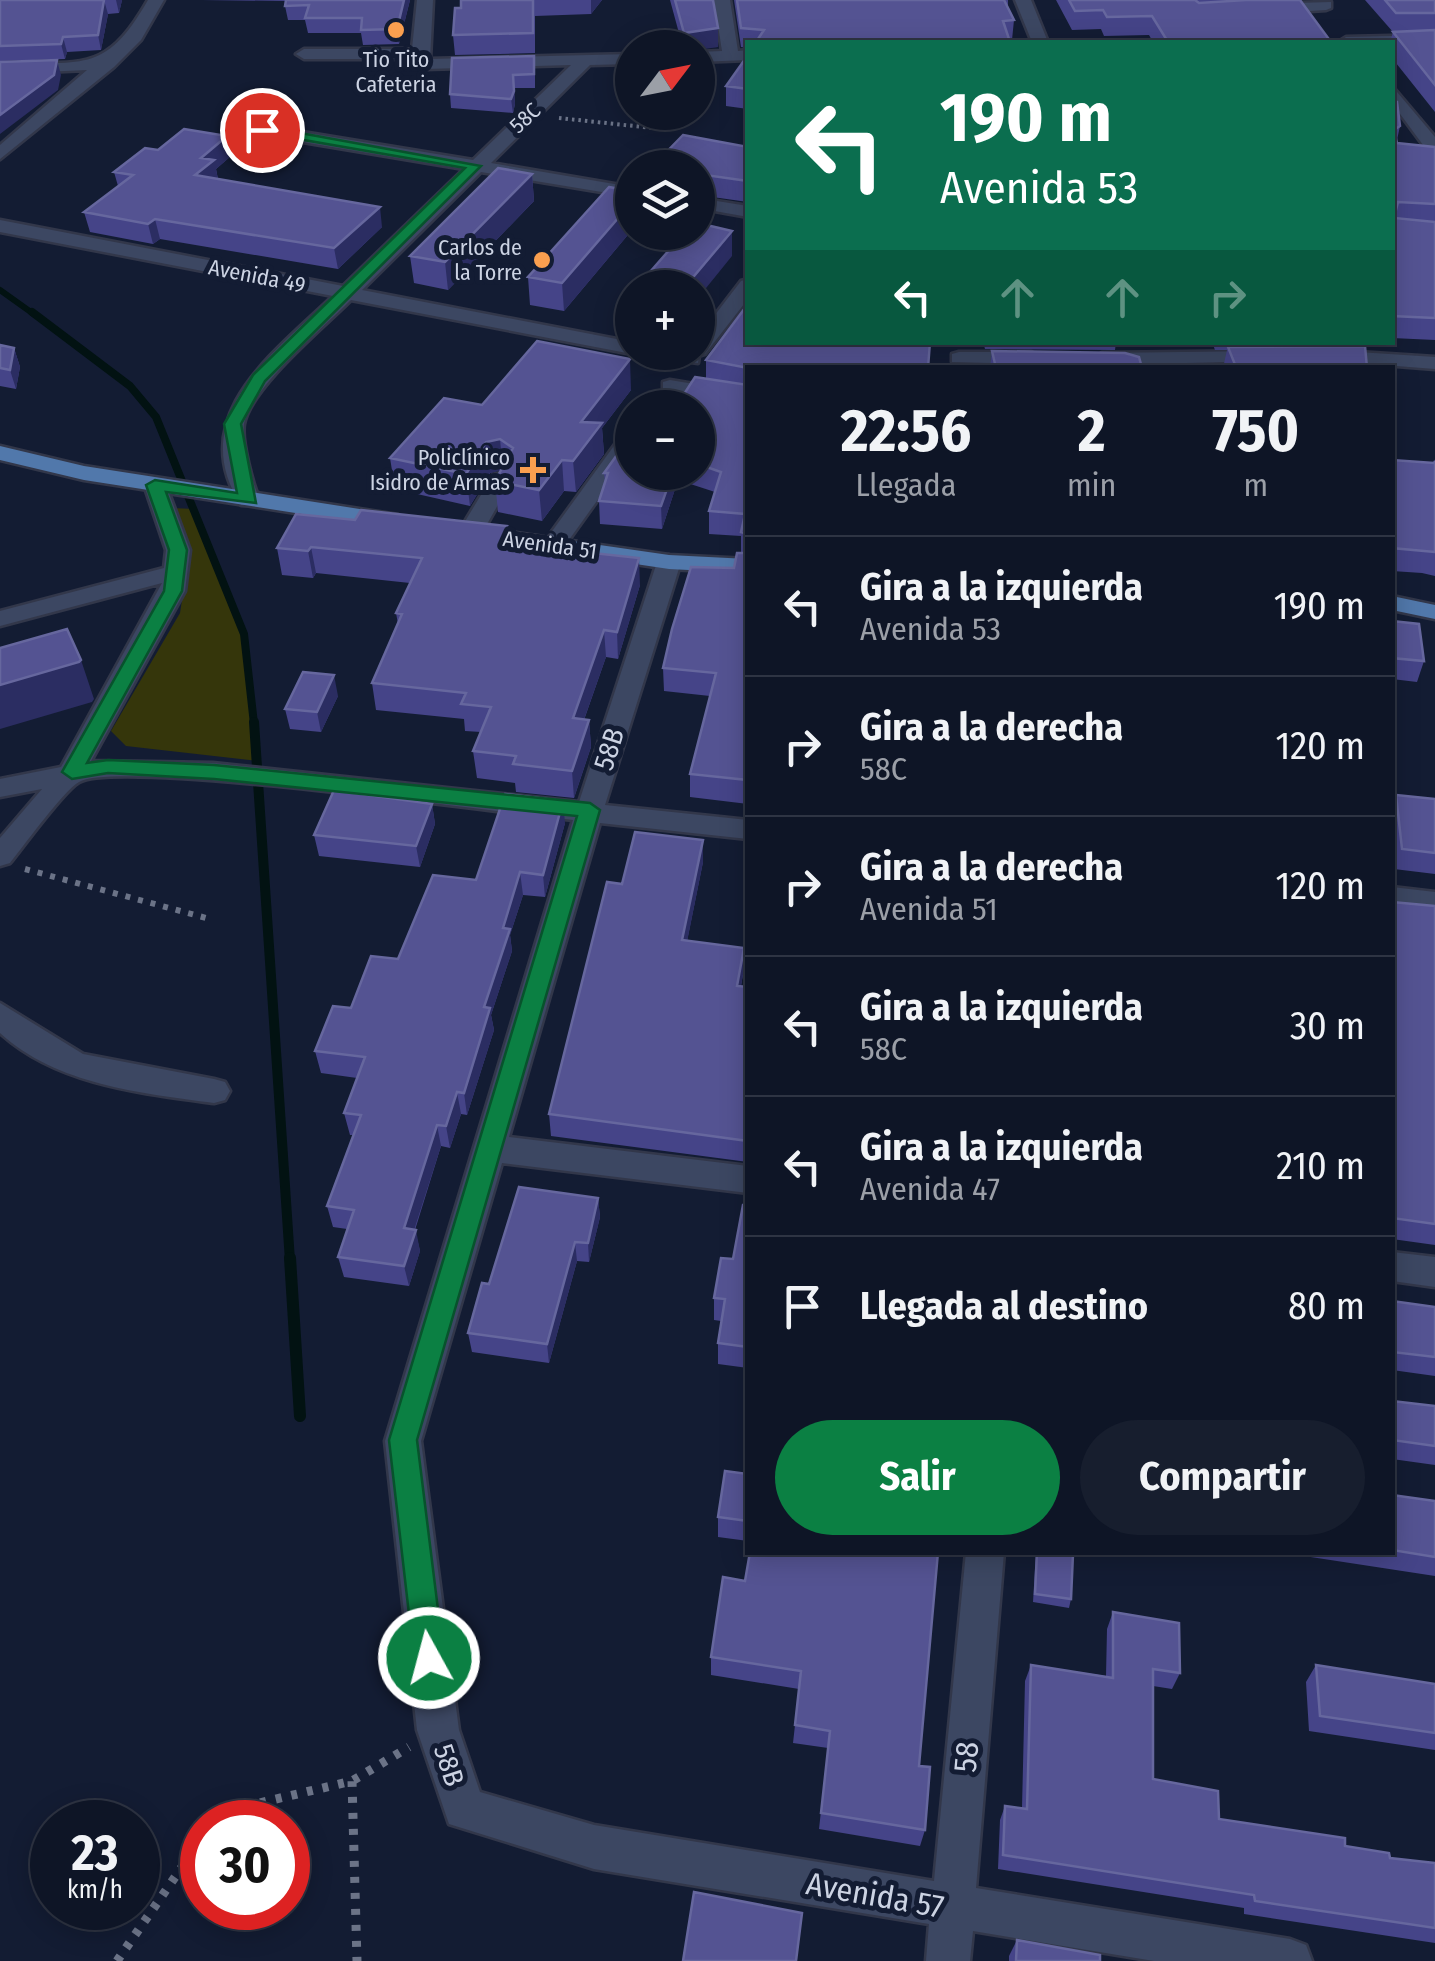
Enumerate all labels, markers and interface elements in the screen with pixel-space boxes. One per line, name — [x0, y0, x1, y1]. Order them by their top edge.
marker: Tio Tito Cafeteria — [385, 19, 407, 41]
north arrow — [615, 30, 715, 130]
map controls — [615, 30, 715, 490]
place label: Tio Tito Cafeteria — [356, 46, 436, 98]
text: 190 m — [940, 76, 1112, 160]
icon: left — [775, 80, 905, 210]
pin — [220, 88, 305, 173]
street label: 58C — [504, 97, 546, 139]
icon: arrive — [235, 103, 290, 158]
button: layers — [615, 150, 715, 250]
text: Avenida 53 — [940, 161, 1138, 215]
place label: Carlos de la Torre — [438, 234, 522, 286]
marker: Carlos de la Torre — [531, 249, 553, 271]
street label: Avenida 49 — [206, 253, 308, 299]
button: + — [615, 270, 715, 370]
icon: left — [885, 270, 940, 325]
icon: ahead — [990, 270, 1045, 325]
icon: ahead — [1095, 270, 1150, 325]
icon: right — [1200, 270, 1255, 325]
button: − — [615, 390, 715, 490]
text: 22:56 — [841, 395, 971, 467]
text: 2 — [1078, 395, 1106, 467]
text: 750 — [1212, 395, 1299, 467]
place label: Policlínico Isidro de Armas — [370, 444, 510, 496]
marker: Policlínico Isidro de Armas — [520, 457, 546, 483]
text: Llegada — [856, 466, 956, 504]
text: min — [1067, 466, 1116, 504]
text: m — [1243, 466, 1268, 504]
street label: Avenida 51 — [501, 525, 599, 565]
text: Gira a la izquierda — [860, 564, 1143, 610]
icon: left — [775, 579, 830, 634]
text: 190 m — [1274, 583, 1365, 629]
text: Avenida 53 — [860, 610, 1001, 648]
text: Gira a la derecha — [860, 704, 1123, 750]
icon: right — [775, 719, 830, 774]
text: 120 m — [1275, 723, 1365, 769]
street label: 58B — [587, 724, 631, 774]
text: 58C — [860, 750, 907, 788]
text: Gira a la derecha — [860, 844, 1123, 890]
icon: right — [775, 859, 830, 914]
text: 120 m — [1275, 863, 1365, 909]
text: Avenida 51 — [860, 890, 998, 928]
text: Gira a la izquierda — [860, 984, 1143, 1030]
icon: left — [775, 999, 830, 1054]
text: 30 m — [1290, 1003, 1365, 1049]
text: 58C — [860, 1030, 907, 1068]
text: Gira a la izquierda — [860, 1124, 1143, 1170]
icon: left — [775, 1139, 830, 1194]
text: 210 m — [1276, 1143, 1365, 1189]
text: Avenida 47 — [860, 1170, 1000, 1208]
icon: arrive — [775, 1279, 830, 1334]
text: Llegada al destino — [860, 1283, 1148, 1329]
text: 80 m — [1288, 1283, 1365, 1329]
button: Salir — [775, 1420, 1060, 1535]
button: Compartir — [1080, 1420, 1365, 1535]
position arrow — [377, 1606, 481, 1710]
street label: 58B — [427, 1740, 471, 1790]
street label: 58 — [946, 1740, 986, 1774]
speed limit sign: 30 — [180, 1800, 310, 1930]
text: 23 — [72, 1823, 118, 1883]
street label: Avenida 57 — [803, 1864, 947, 1926]
text: km/h — [67, 1875, 123, 1905]

